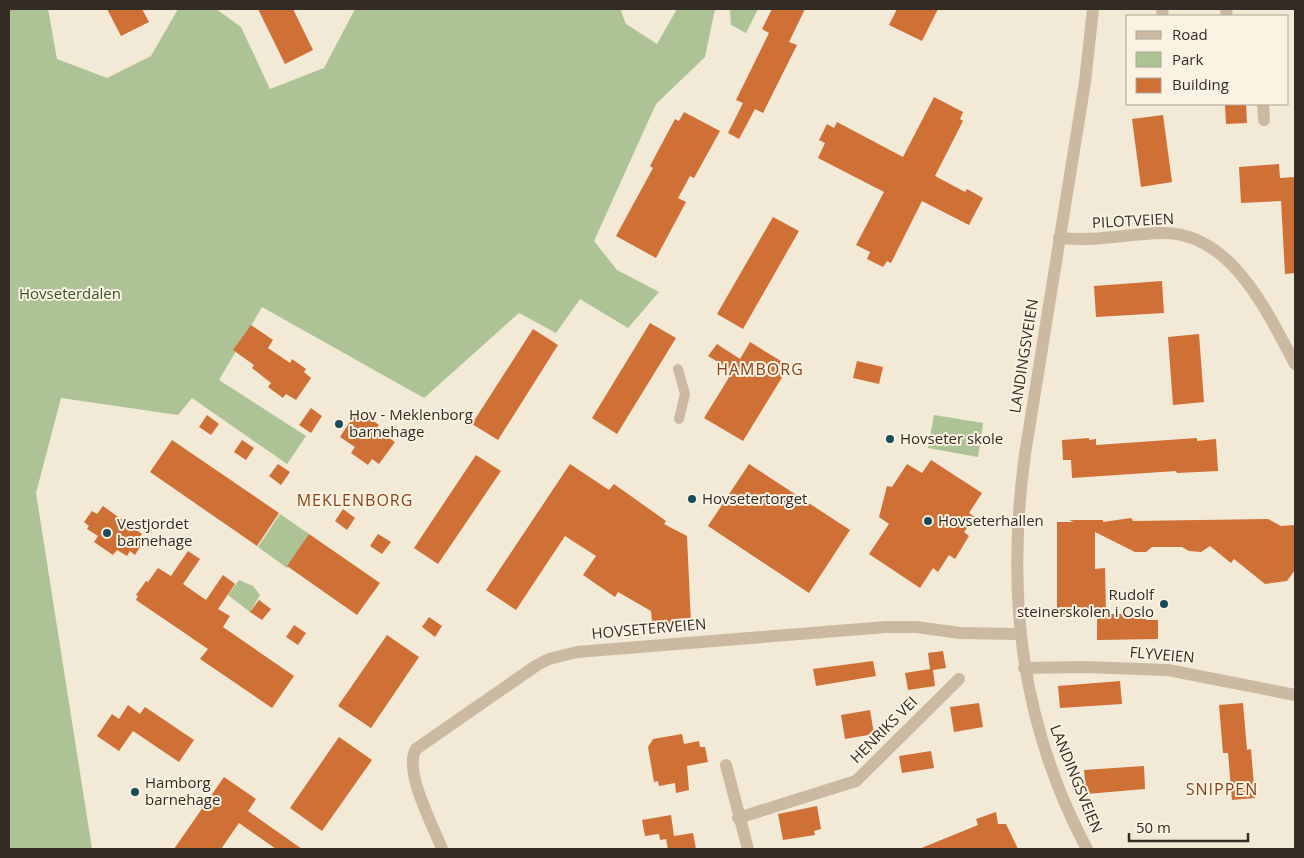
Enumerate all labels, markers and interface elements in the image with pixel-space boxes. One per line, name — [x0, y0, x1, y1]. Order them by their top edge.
legend — [1126, 15, 1289, 105]
text: Road — [1172, 24, 1208, 44]
text: Park — [1172, 49, 1203, 69]
text: Building — [1172, 74, 1229, 94]
street label: PILOTVEIEN — [1091, 208, 1174, 232]
park label: Hovseterdalen — [19, 283, 121, 303]
street label: LANDINGSVEIEN — [1004, 297, 1042, 414]
district label: HAMBORG — [716, 358, 804, 380]
place label: Hov - Meklenborg barnehage — [349, 404, 473, 441]
marker: Hov - Meklenborg barnehage — [333, 418, 345, 430]
place label: Hovseter skole — [900, 428, 1003, 448]
marker: Hovseter skole — [884, 433, 896, 445]
place label: Hovsetertorget — [702, 488, 807, 508]
district label: MEKLENBORG — [297, 489, 413, 511]
marker: Hovsetertorget — [686, 493, 698, 505]
place label: Hovseterhallen — [938, 510, 1044, 530]
place label: Vestjordet barnehage — [117, 513, 192, 550]
marker: Hovseterhallen — [922, 515, 934, 527]
marker: Vestjordet barnehage — [101, 527, 113, 539]
place label: Rudolf steinerskolen i Oslo — [1017, 584, 1155, 621]
marker: Rudolf steinerskolen i Oslo — [1158, 598, 1170, 610]
street label: HOVSETERVEIEN — [591, 613, 707, 643]
street label: FLYVEIEN — [1129, 641, 1195, 667]
street label: HENRIKS VEI — [845, 691, 921, 767]
street label: LANDINGSVEIEN — [1046, 721, 1108, 836]
place label: Hamborg barnehage — [145, 772, 220, 809]
district label: SNIPPEN — [1186, 778, 1258, 800]
marker: Hamborg barnehage — [129, 786, 141, 798]
scale bar — [1129, 810, 1248, 842]
text: 50 m — [1136, 817, 1171, 837]

